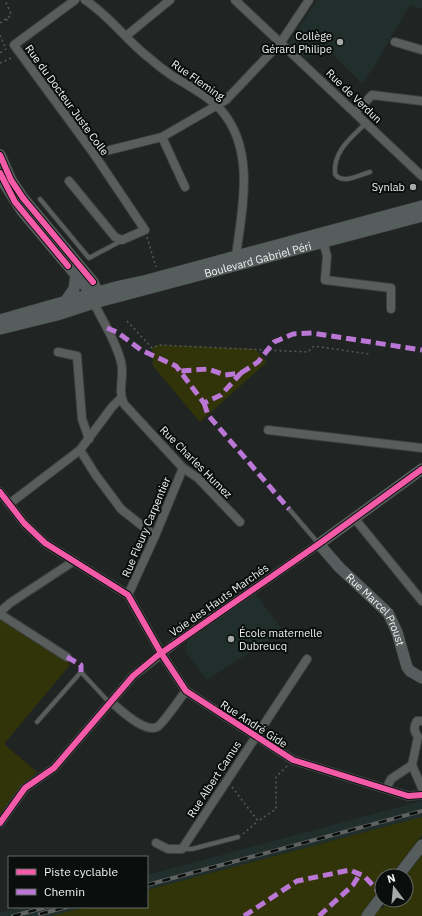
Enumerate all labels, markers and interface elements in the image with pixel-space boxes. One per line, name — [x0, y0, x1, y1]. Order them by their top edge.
place label: Collège Gérard Philipe — [262, 29, 332, 56]
marker: Collège Gérard Philipe — [335, 37, 345, 47]
street label: Rue du Docteur Juste Colle — [22, 42, 112, 158]
street label: Rue Fleming — [169, 57, 227, 103]
street label: Rue de Verdun — [323, 66, 385, 126]
place label: Synlab — [372, 180, 405, 194]
marker: Synlab — [408, 182, 418, 192]
street label: Boulevard Gabriel Péri — [203, 239, 313, 280]
street label: Rue Charles Humez — [157, 423, 235, 501]
street label: Rue Fleury Carpentier — [119, 475, 173, 579]
street label: Voie des Hauts Marchés — [167, 560, 271, 640]
street label: Rue Marcel Proust — [343, 570, 408, 647]
place label: École maternelle Dubreucq — [239, 626, 322, 653]
marker: École maternelle Dubreucq — [226, 634, 236, 644]
street label: Rue André Gide — [218, 697, 290, 751]
street label: Rue Albert Camus — [184, 738, 244, 820]
legend — [8, 856, 148, 908]
text: Piste cyclable — [44, 864, 119, 879]
north arrow — [374, 868, 414, 908]
text: N — [385, 871, 397, 886]
text: Chemin — [44, 884, 85, 899]

